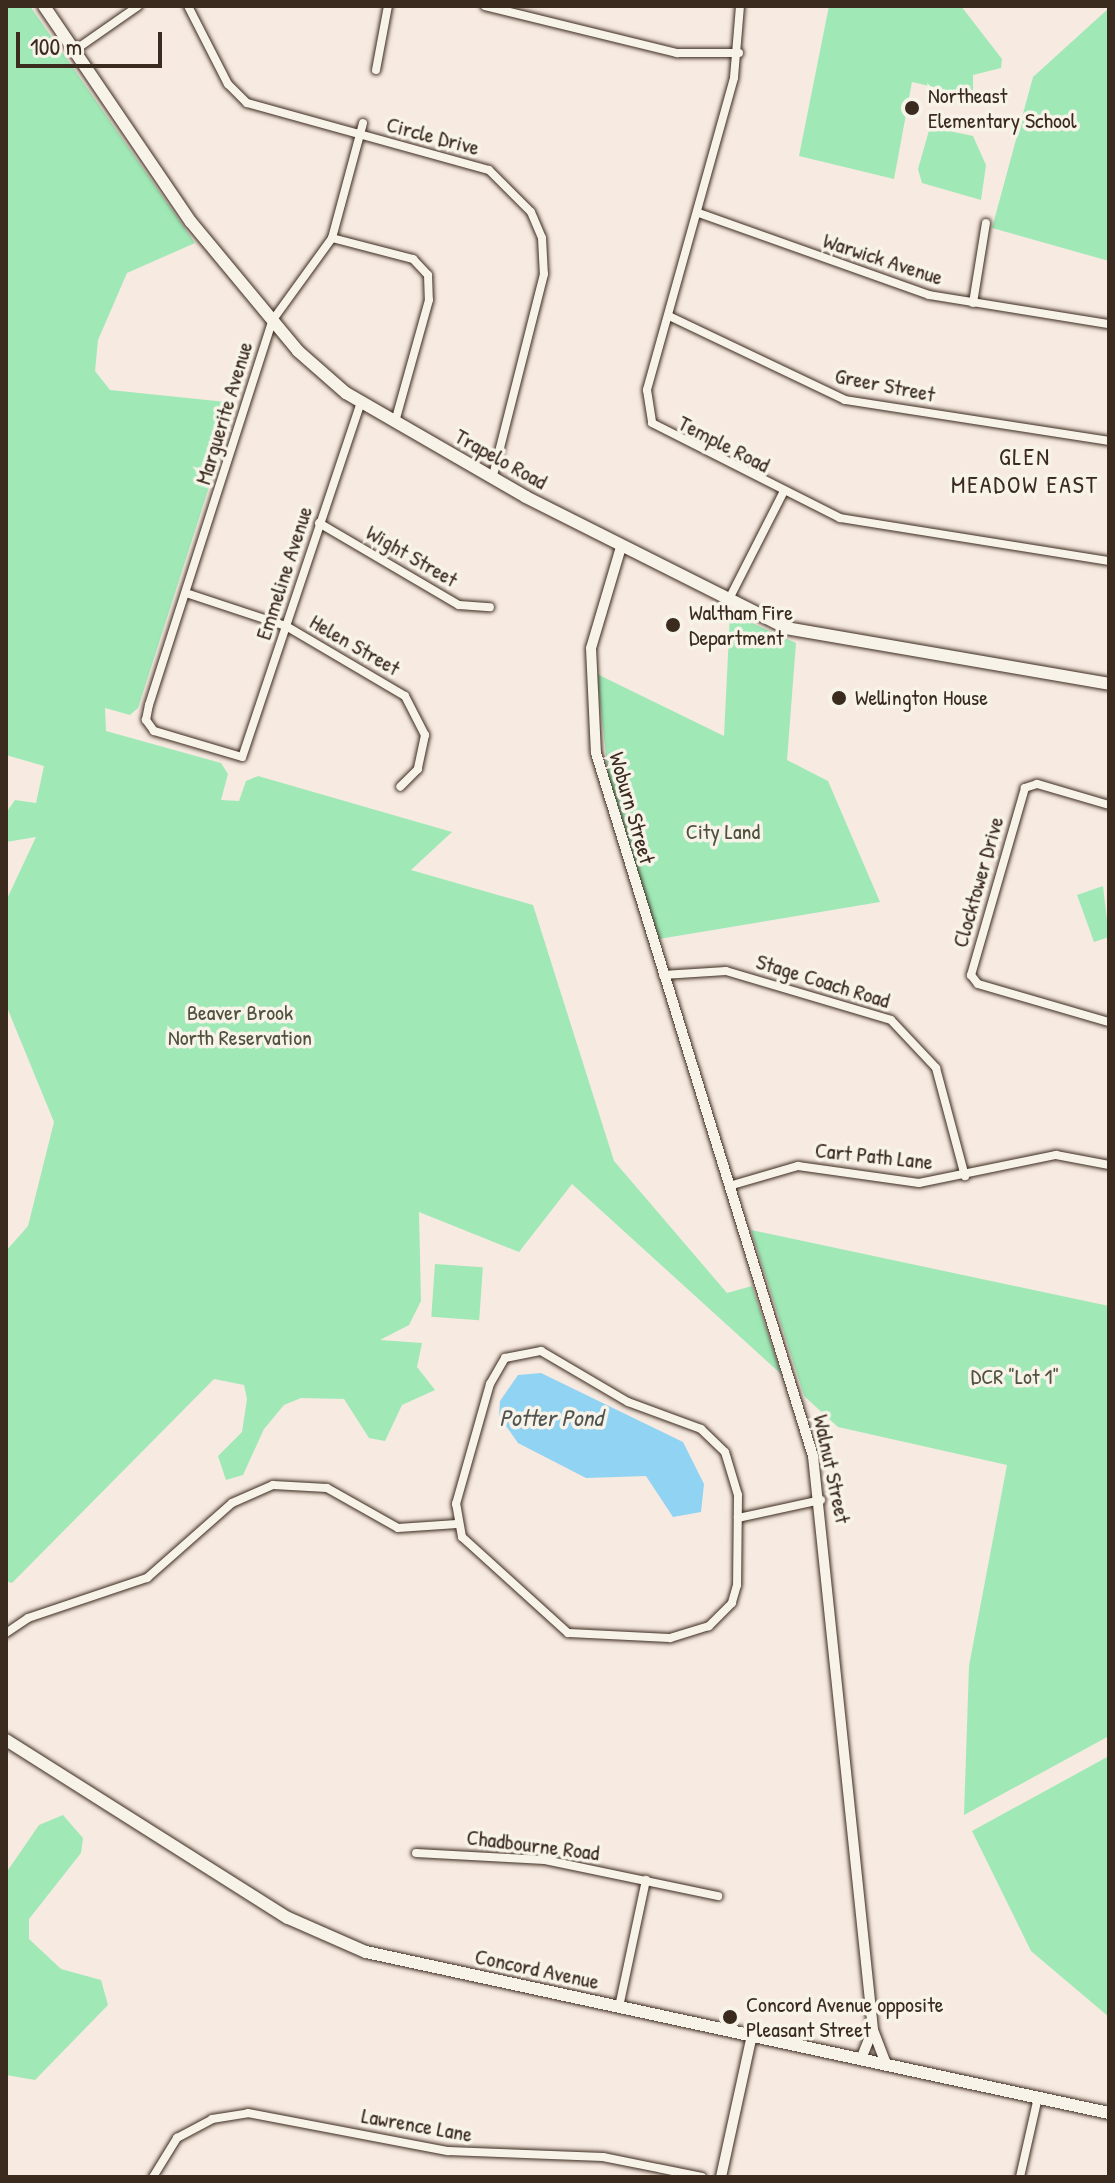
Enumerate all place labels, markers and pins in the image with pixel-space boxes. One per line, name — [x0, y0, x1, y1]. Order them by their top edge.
place label: Northeast Elementary School — [928, 82, 1076, 134]
marker: Northeast Elementary School — [903, 99, 921, 117]
place label: Waltham Fire Department — [689, 599, 793, 650]
marker: Waltham Fire Department — [664, 616, 682, 634]
place label: Wellington House — [855, 685, 988, 711]
marker: Wellington House — [830, 689, 848, 707]
place label: Concord Avenue opposite Pleasant Street — [746, 1991, 944, 2042]
marker: Concord Avenue opposite Pleasant Street — [721, 2008, 739, 2026]

